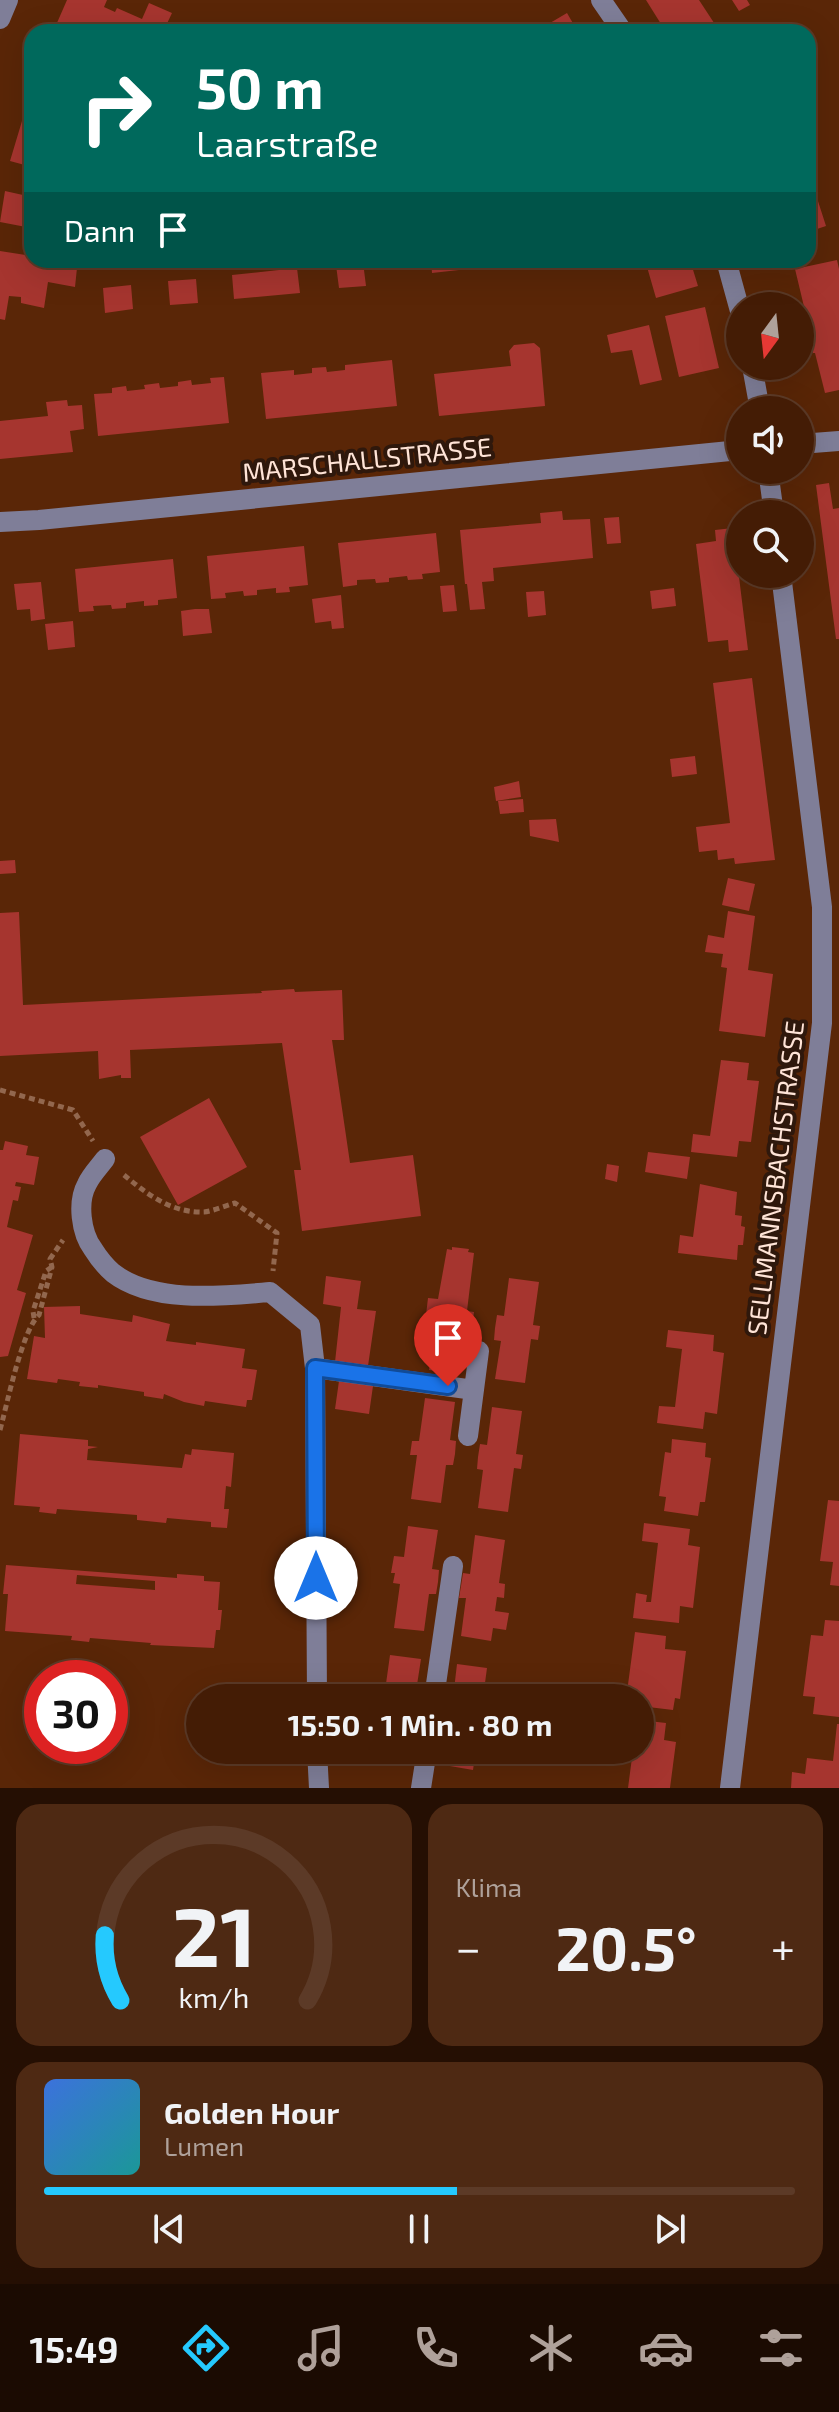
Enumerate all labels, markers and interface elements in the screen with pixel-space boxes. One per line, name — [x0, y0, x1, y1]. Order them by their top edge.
text: 50 m — [196, 53, 324, 120]
icon: right — [64, 56, 168, 160]
text: Laarstraße — [196, 121, 378, 164]
icon: arrive — [151, 208, 195, 252]
text: Dann — [64, 212, 135, 248]
north arrow — [726, 292, 814, 380]
map controls — [726, 292, 814, 588]
button: sound — [726, 396, 814, 484]
street label: MARSCHALLSTRASSE — [241, 430, 493, 487]
button: search — [726, 500, 814, 588]
street label: SELLMANNSBACHSTRASSE — [740, 1019, 809, 1337]
pin — [414, 1304, 482, 1386]
icon: arrive — [426, 1316, 470, 1360]
position arrow — [274, 1536, 358, 1620]
speed limit sign: 30 — [24, 1660, 128, 1764]
text: 15:50 · 1 Min. · 80 m — [288, 1706, 552, 1742]
text: Klima — [456, 1871, 522, 1902]
text: 21 — [172, 1884, 256, 1984]
text: 20.5° — [555, 1911, 697, 1983]
text: − — [456, 1920, 481, 1973]
text: + — [771, 1920, 795, 1973]
text: km/h — [178, 1979, 249, 2014]
text: Golden Hour — [164, 2094, 339, 2130]
text: Lumen — [164, 2130, 244, 2161]
icon: previous — [147, 2207, 191, 2251]
icon: pause — [397, 2207, 441, 2251]
icon: next — [648, 2207, 692, 2251]
icon: directions — [178, 2320, 234, 2376]
icon: music — [293, 2320, 349, 2376]
icon: phone — [408, 2320, 464, 2376]
icon: climate — [523, 2320, 579, 2376]
icon: car — [638, 2320, 694, 2376]
icon: filters — [753, 2320, 809, 2376]
text: 15:49 — [30, 2327, 118, 2370]

